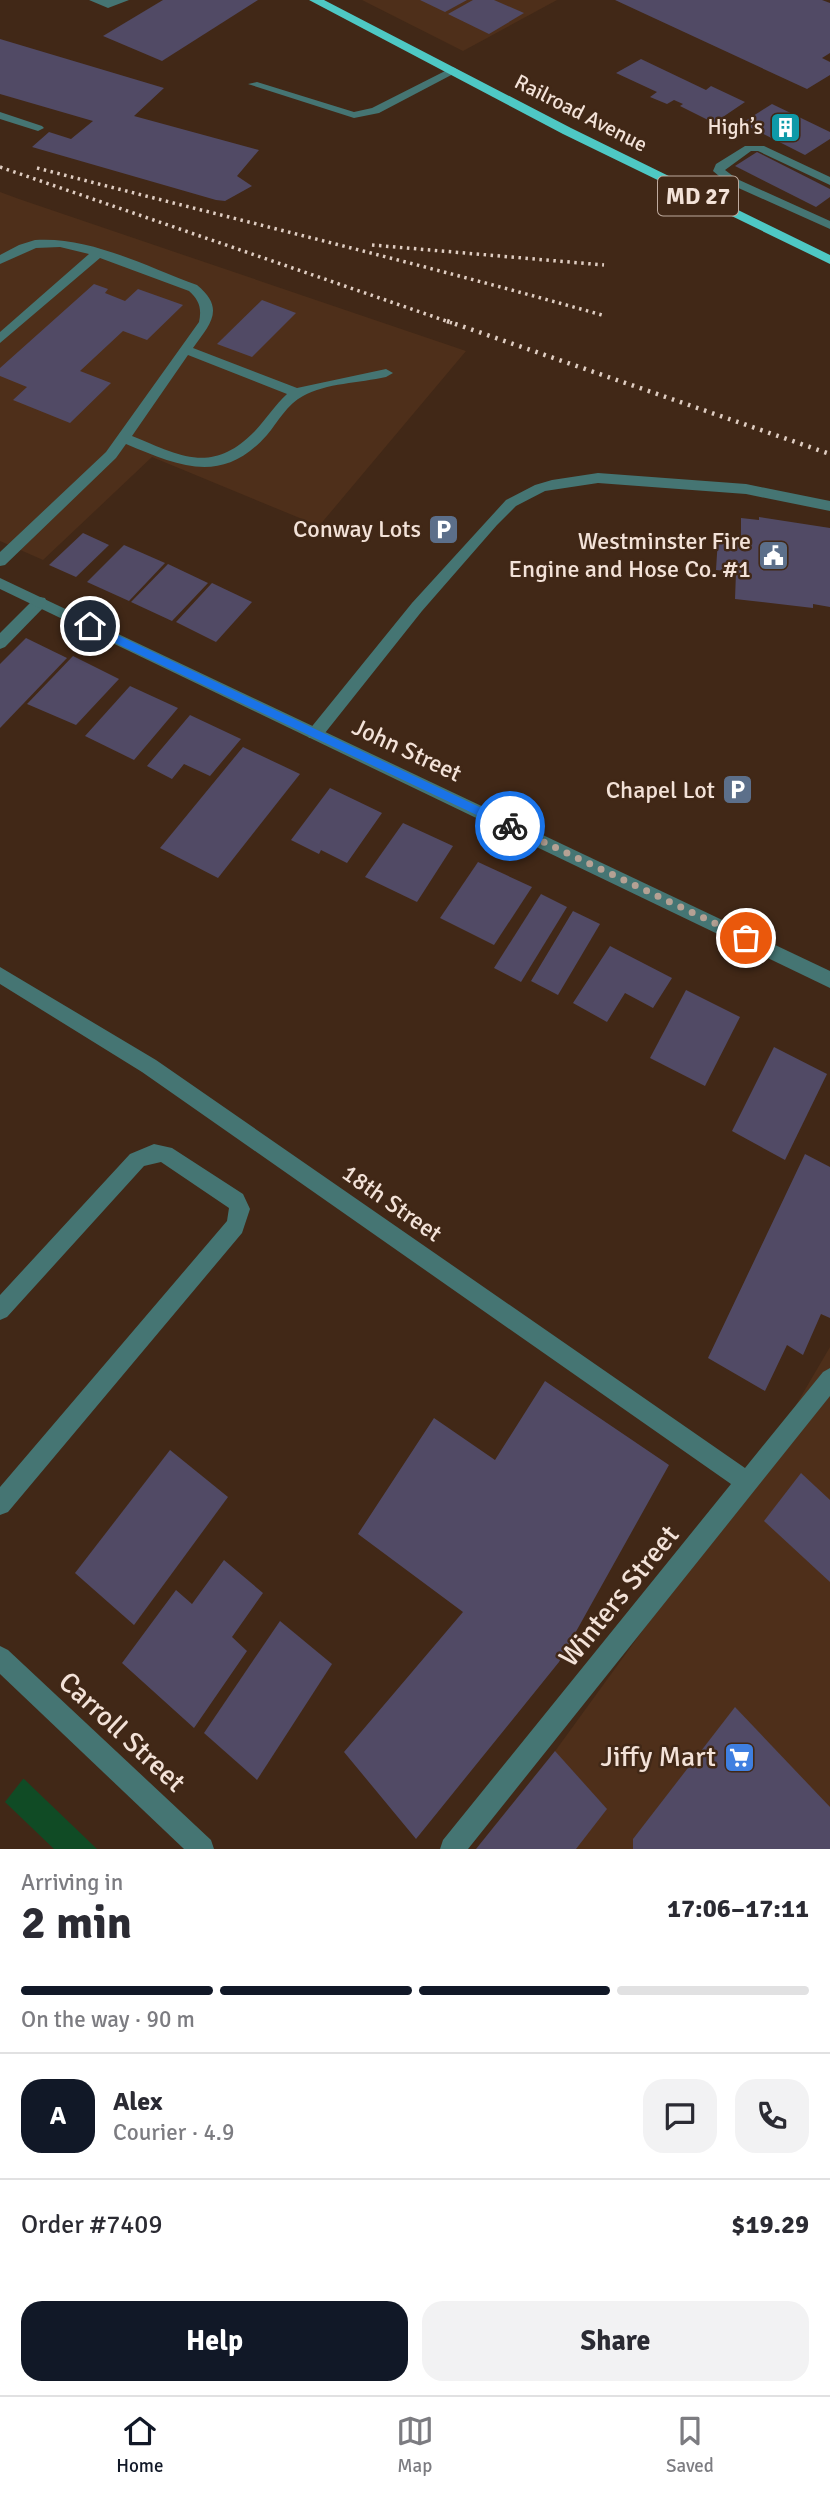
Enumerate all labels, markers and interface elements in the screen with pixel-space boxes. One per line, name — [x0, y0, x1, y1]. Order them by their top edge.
street label: Railroad Avenue — [510, 68, 652, 158]
building icon: High’s — [769, 110, 803, 144]
place label: High’s — [708, 114, 763, 140]
road number: MD 27 — [658, 176, 738, 216]
parking icon: Conway Lots — [427, 512, 461, 546]
place label: Conway Lots — [293, 514, 421, 544]
place label: Westminster Fire Engine and Hose Co. #1 — [509, 526, 751, 584]
public building icon: Westminster Fire Engine and Hose Co. #1 — [757, 538, 791, 572]
pin — [60, 596, 120, 656]
icon: home — [71, 607, 109, 645]
street label: John Street — [348, 712, 466, 788]
parking icon: Chapel Lot — [721, 773, 755, 807]
place label: Chapel Lot — [606, 775, 715, 805]
courier — [475, 791, 545, 861]
icon: bike — [491, 807, 529, 845]
pin — [716, 908, 776, 968]
icon: bag — [727, 919, 765, 957]
street label: 18th Street — [336, 1158, 448, 1248]
street label: Winters Street — [552, 1518, 686, 1673]
street label: Carroll Street — [52, 1665, 193, 1799]
place label: Jiffy Mart — [601, 1740, 716, 1774]
supermarket icon: Jiffy Mart — [722, 1740, 756, 1774]
text: Arriving in — [21, 1868, 123, 1897]
text: 17:06–17:11 — [667, 1893, 809, 1925]
text: 2 min — [21, 1895, 132, 1951]
text: On the way · 90 m — [21, 2005, 195, 2034]
button: chat — [643, 2079, 717, 2153]
button: phone — [735, 2079, 809, 2153]
text: Alex — [113, 2086, 163, 2118]
text: A — [50, 2100, 66, 2132]
text: Courier · 4.9 — [113, 2118, 234, 2147]
text: Order #7409 — [21, 2209, 162, 2241]
text: $19.29 — [731, 2209, 809, 2241]
button: Help — [21, 2301, 408, 2381]
button: Share — [422, 2301, 809, 2381]
tab: Home — [116, 2412, 163, 2478]
tab: Map — [396, 2412, 434, 2478]
tab: Saved — [666, 2412, 714, 2478]

